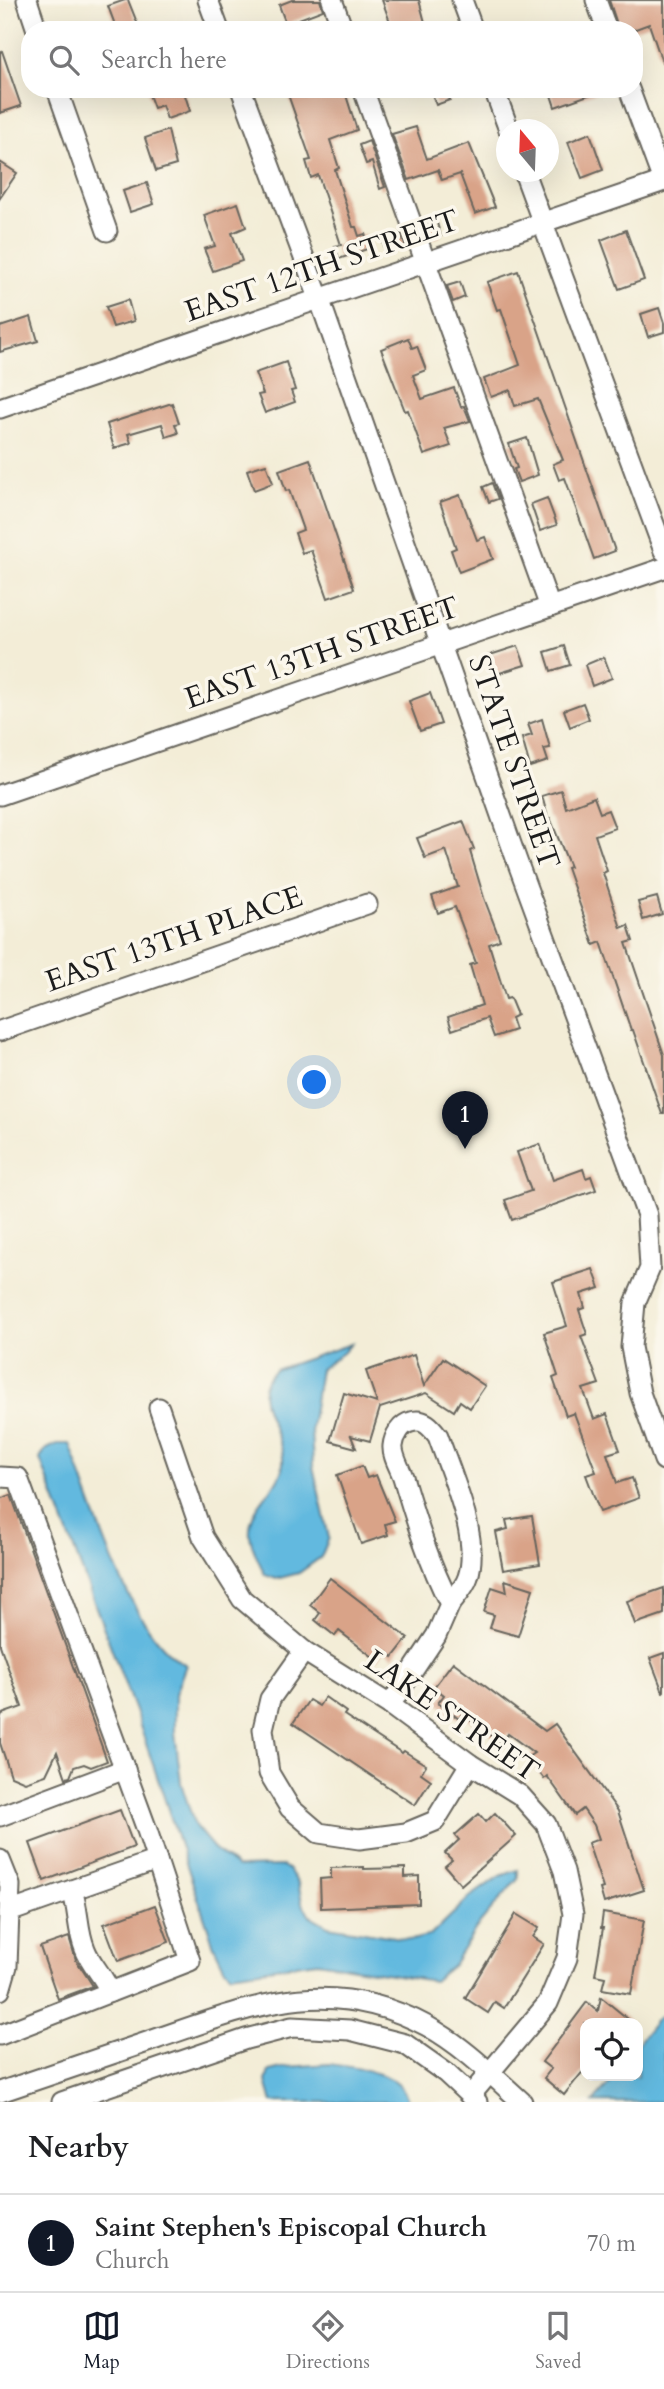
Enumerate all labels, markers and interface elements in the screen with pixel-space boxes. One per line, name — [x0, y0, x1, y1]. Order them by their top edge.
search box — [21, 21, 643, 98]
icon: search — [45, 41, 83, 79]
text: Search here — [101, 42, 227, 77]
north arrow — [496, 119, 559, 182]
street label: EAST 12TH STREET — [179, 200, 465, 332]
street label: EAST 13TH STREET — [179, 587, 465, 719]
street label: STATE STREET — [458, 650, 570, 874]
street label: EAST 13TH PLACE — [40, 876, 308, 1002]
your location — [297, 1065, 331, 1099]
pin: 1 — [442, 1091, 488, 1149]
street label: LAKE STREET — [356, 1640, 548, 1792]
map controls — [580, 2018, 643, 2081]
button: locate — [580, 2018, 643, 2081]
text: Nearby — [28, 2127, 129, 2168]
text: Saint Stephen's Episcopal Church — [95, 2210, 487, 2245]
text: 1 — [45, 2228, 57, 2259]
text: 70 m — [587, 2228, 636, 2259]
text: Church — [95, 2245, 169, 2276]
tab: Map — [83, 2307, 121, 2375]
tab: Directions — [286, 2307, 370, 2375]
tab: Saved — [535, 2307, 581, 2375]

